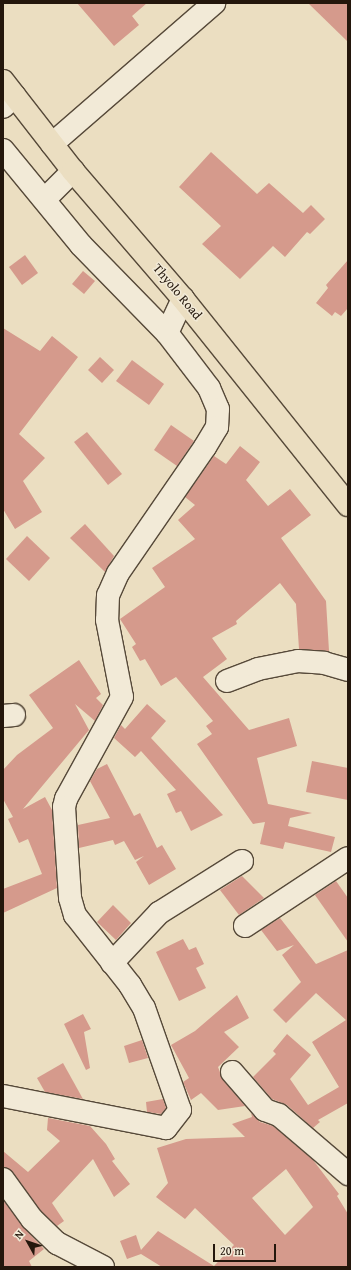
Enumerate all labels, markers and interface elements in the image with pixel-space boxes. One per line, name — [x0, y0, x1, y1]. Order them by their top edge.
street label: Thyolo Road — [149, 261, 205, 323]
north arrow — [8, 1222, 48, 1262]
text: N — [10, 1226, 27, 1242]
scale bar — [215, 1236, 278, 1262]
text: 20 m — [220, 1242, 244, 1259]

